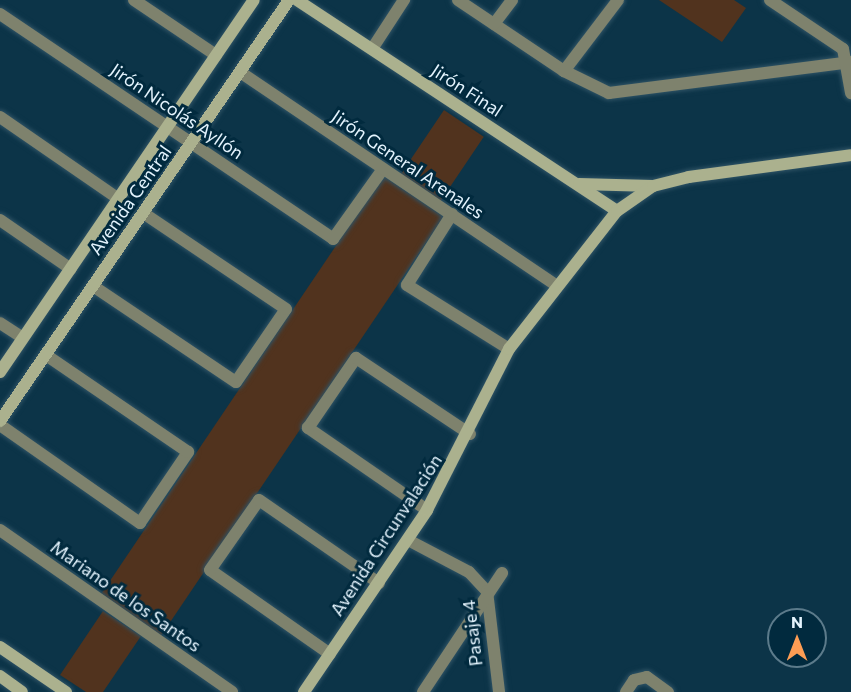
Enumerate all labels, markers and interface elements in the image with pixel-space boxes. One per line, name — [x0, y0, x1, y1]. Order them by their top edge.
street label: Jirón Nicolás Ayllón — [106, 58, 248, 164]
street label: Jirón Final — [427, 59, 507, 121]
street label: Jirón General Arenales — [328, 105, 488, 223]
street label: Avenida Central — [84, 141, 176, 259]
street label: Avenida Circunvalación — [326, 450, 446, 620]
street label: Mariano de los Santos — [47, 536, 205, 656]
street label: Pasaje 4 — [457, 599, 487, 667]
north arrow — [767, 608, 827, 668]
text: N — [791, 612, 803, 631]

